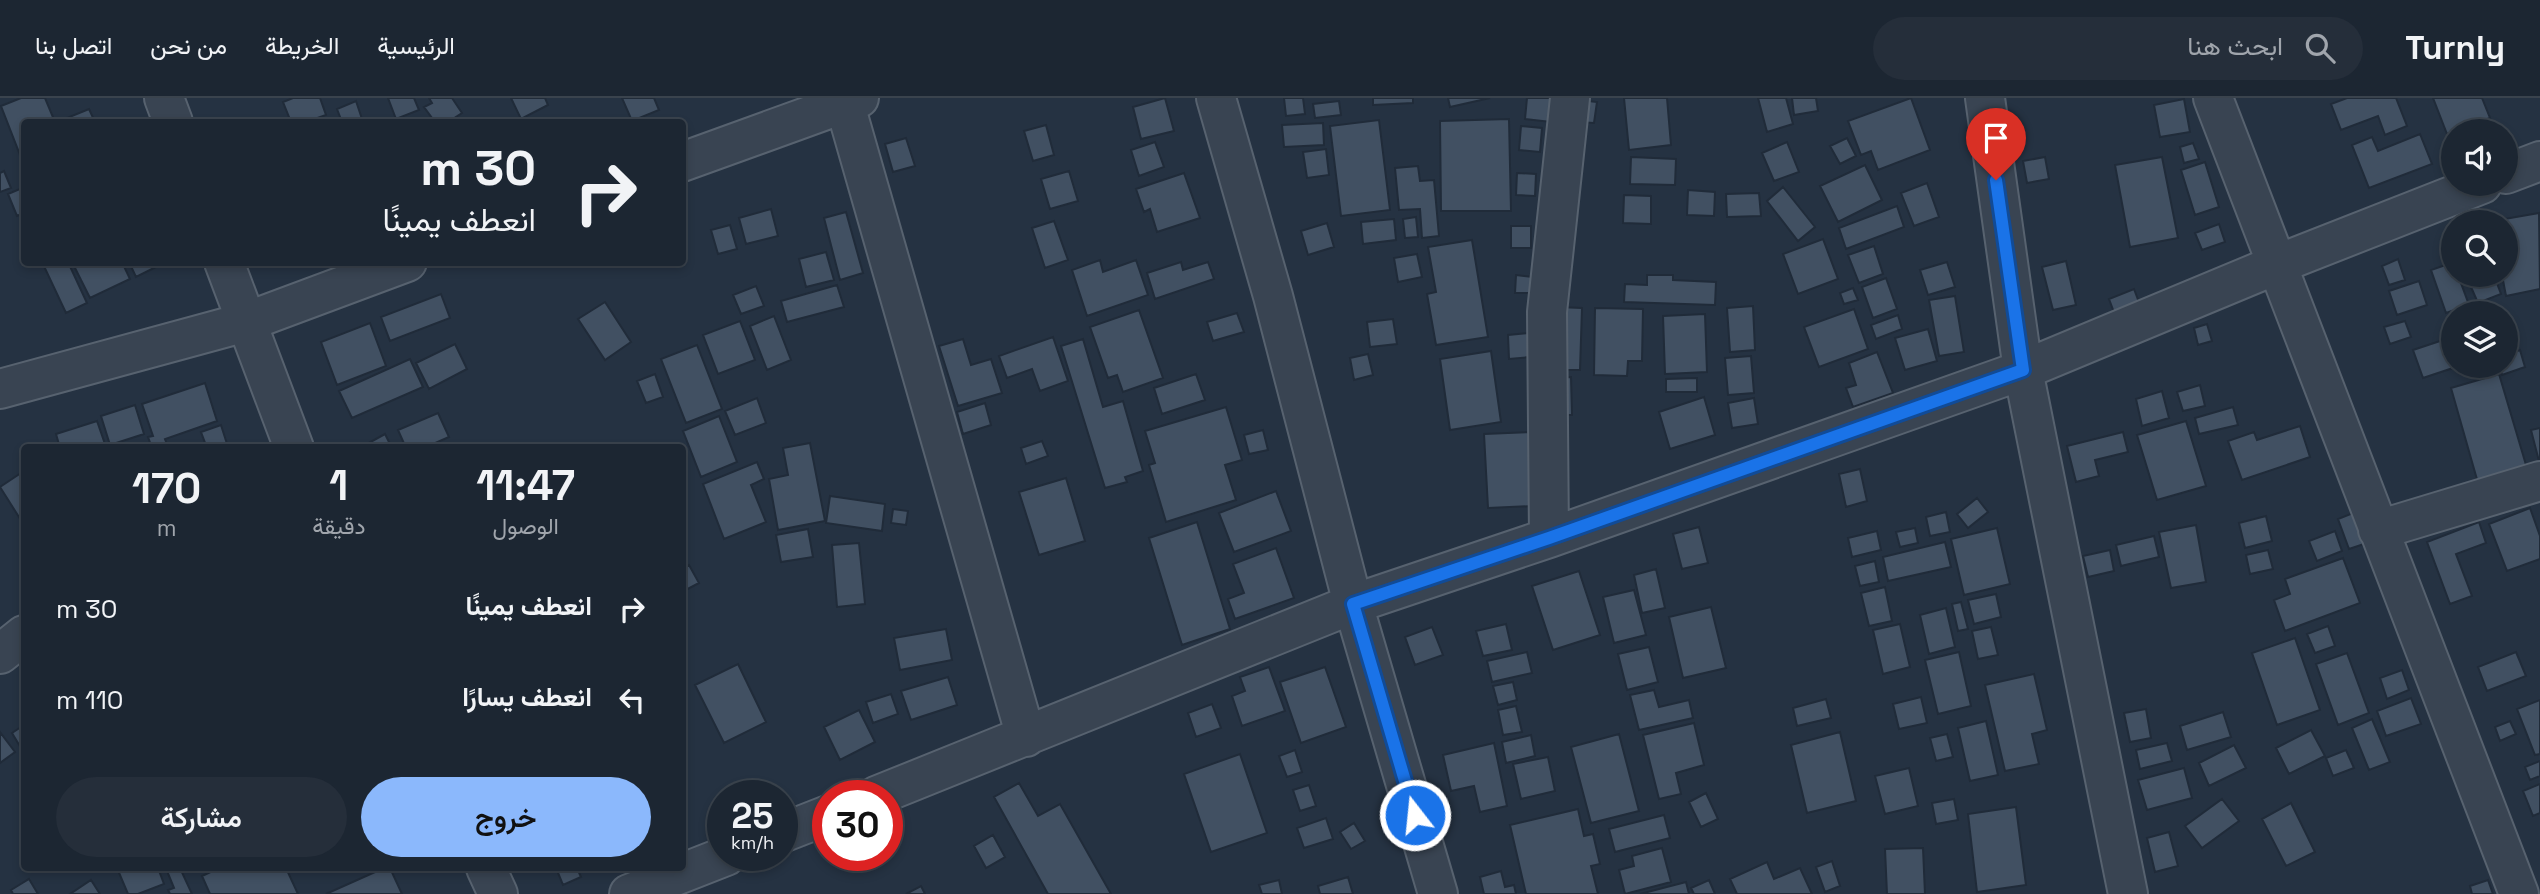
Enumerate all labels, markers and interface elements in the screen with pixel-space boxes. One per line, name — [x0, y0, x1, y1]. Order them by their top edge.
search box — [1873, 17, 2363, 80]
text: Turnly — [2405, 27, 2505, 69]
text: ابحث هنا — [2187, 29, 2283, 63]
icon: search — [2301, 29, 2339, 67]
text: اتصل بنا — [35, 30, 112, 61]
text: من نحن — [150, 30, 227, 61]
text: الخريطة — [265, 30, 339, 61]
text: الرئيسية — [377, 30, 455, 61]
pin — [1966, 108, 2026, 180]
icon: arrive — [1977, 119, 2015, 157]
map controls — [2441, 119, 2518, 378]
button: sound — [2441, 119, 2518, 196]
text: 30 m — [420, 137, 536, 199]
icon: right — [560, 147, 651, 238]
text: انعطف يمينًا — [383, 200, 536, 240]
button: search — [2441, 210, 2518, 287]
button: layers — [2441, 301, 2518, 378]
text: 1 — [329, 459, 348, 512]
text: 11:47 — [476, 459, 575, 512]
text: 170 — [132, 462, 201, 515]
text: دقيقة — [312, 511, 365, 541]
text: الوصول — [493, 511, 559, 541]
text: m — [157, 513, 176, 543]
text: انعطف يمينًا — [466, 589, 592, 623]
icon: right — [613, 590, 651, 628]
text: 30 m — [56, 592, 117, 626]
text: انعطف يسارًا — [462, 680, 592, 714]
icon: left — [613, 681, 651, 719]
text: 110 m — [56, 683, 123, 717]
button: مشاركة — [56, 777, 347, 857]
button: خروج — [361, 777, 651, 857]
position arrow — [1378, 778, 1452, 852]
speed limit sign: 30 — [812, 780, 903, 871]
text: 25 — [732, 794, 773, 838]
text: km/h — [731, 831, 774, 854]

